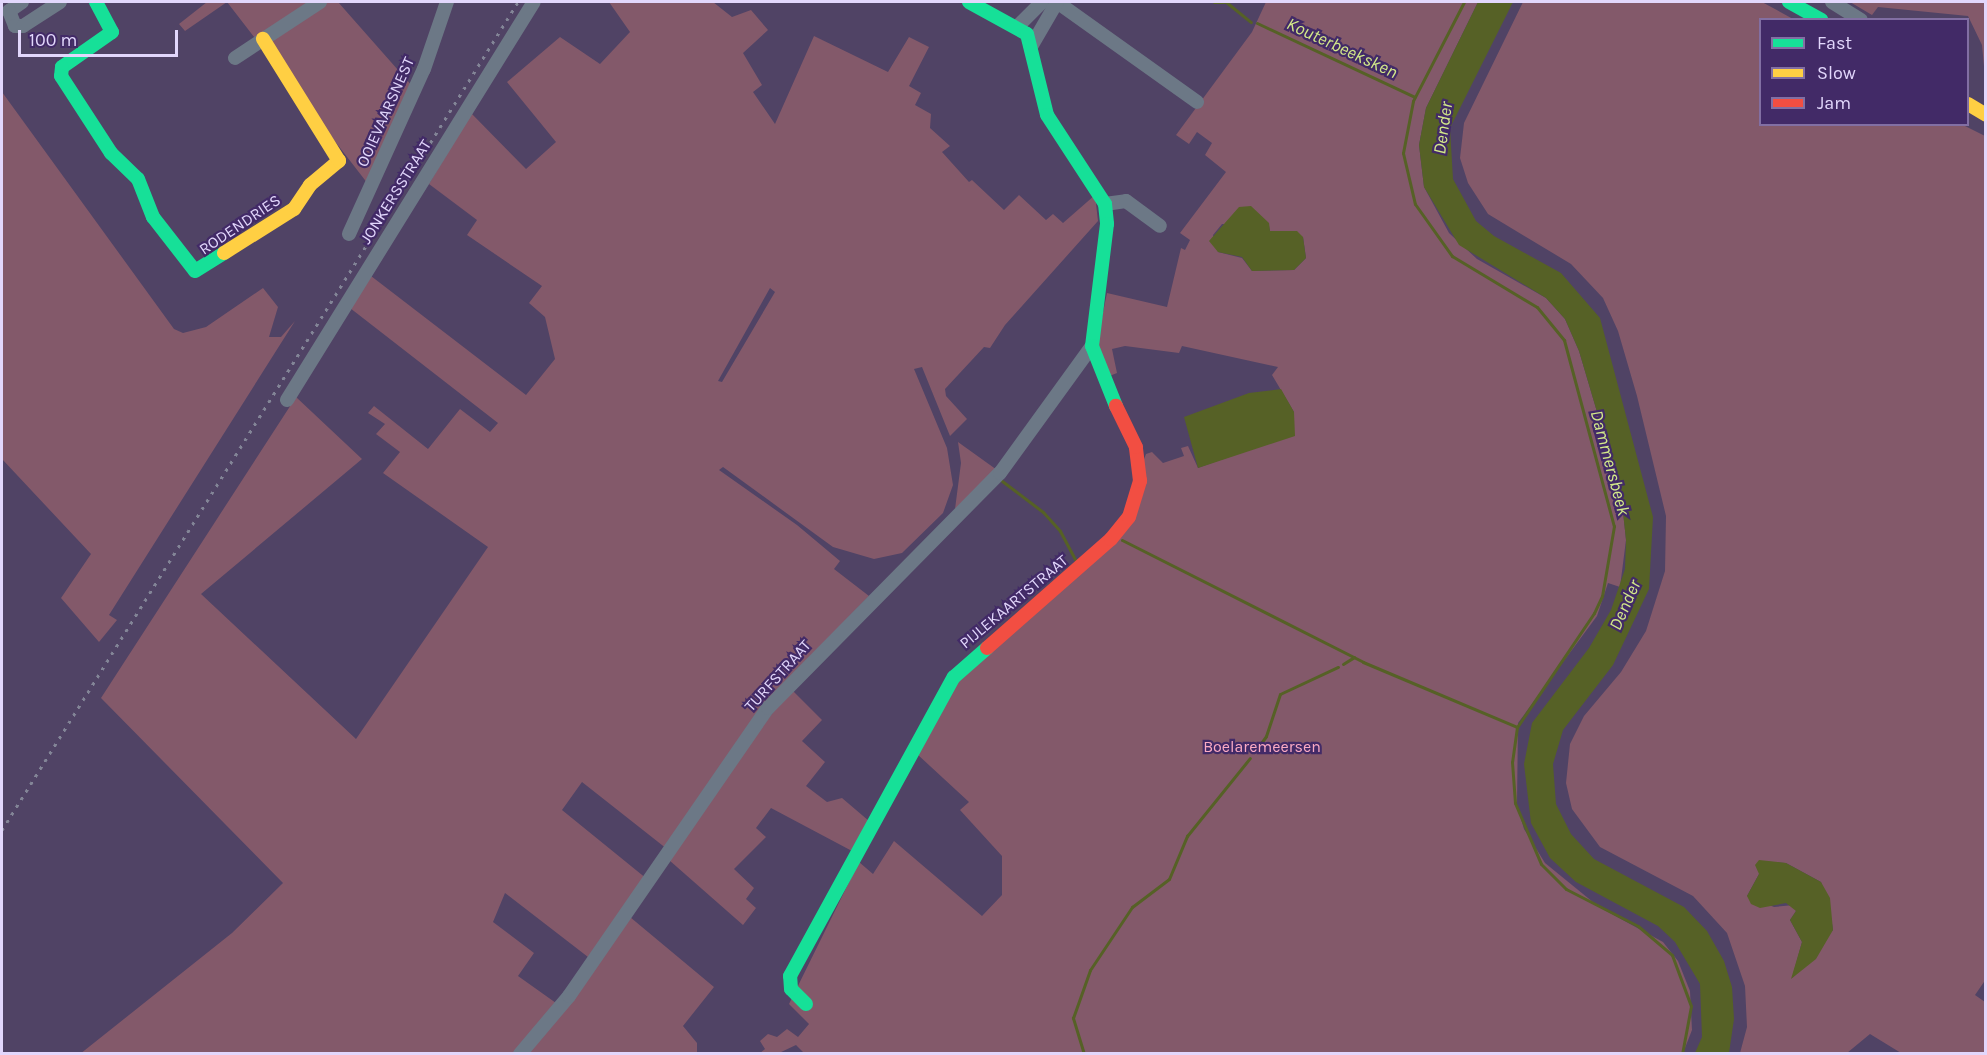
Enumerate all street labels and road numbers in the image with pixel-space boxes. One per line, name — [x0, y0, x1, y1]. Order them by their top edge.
street label: OOIEVAARSNEST — [353, 54, 419, 170]
street label: JONKERSSTRAAT — [356, 136, 436, 248]
street label: RODENDRIES — [196, 191, 284, 259]
street label: PIJLEKAARTSTRAAT — [956, 551, 1072, 653]
street label: TURFSTRAAT — [741, 636, 815, 716]

